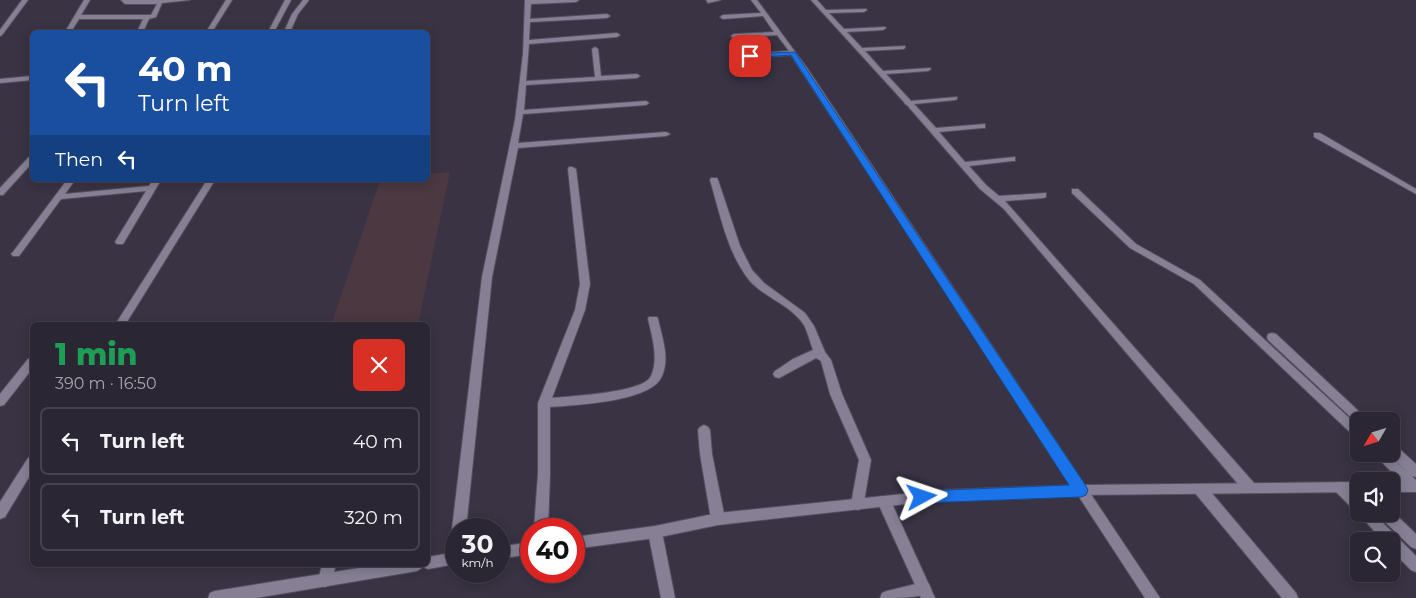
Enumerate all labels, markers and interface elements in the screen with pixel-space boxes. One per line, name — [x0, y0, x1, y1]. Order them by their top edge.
pin — [729, 35, 771, 77]
icon: arrive — [736, 42, 764, 70]
text: 40 m — [138, 47, 233, 90]
icon: left — [55, 50, 120, 115]
text: Turn left — [138, 90, 230, 117]
icon: left — [113, 145, 141, 173]
text: Then — [55, 148, 103, 171]
text: 1 min — [55, 336, 138, 373]
button: close — [353, 339, 405, 391]
text: 390 m · 16:50 — [55, 374, 157, 393]
north arrow — [1350, 412, 1400, 462]
map controls — [1350, 412, 1400, 582]
icon: left — [57, 427, 85, 455]
text: Turn left — [100, 430, 185, 453]
text: 40 m — [353, 430, 403, 453]
position arrow — [895, 470, 947, 522]
button: sound — [1350, 472, 1400, 522]
icon: left — [57, 503, 85, 531]
text: Turn left — [100, 506, 185, 529]
text: 320 m — [344, 506, 403, 529]
speed limit sign: 40 — [520, 518, 585, 583]
text: 30 — [462, 529, 493, 559]
button: search — [1350, 532, 1400, 582]
text: km/h — [461, 555, 494, 570]

